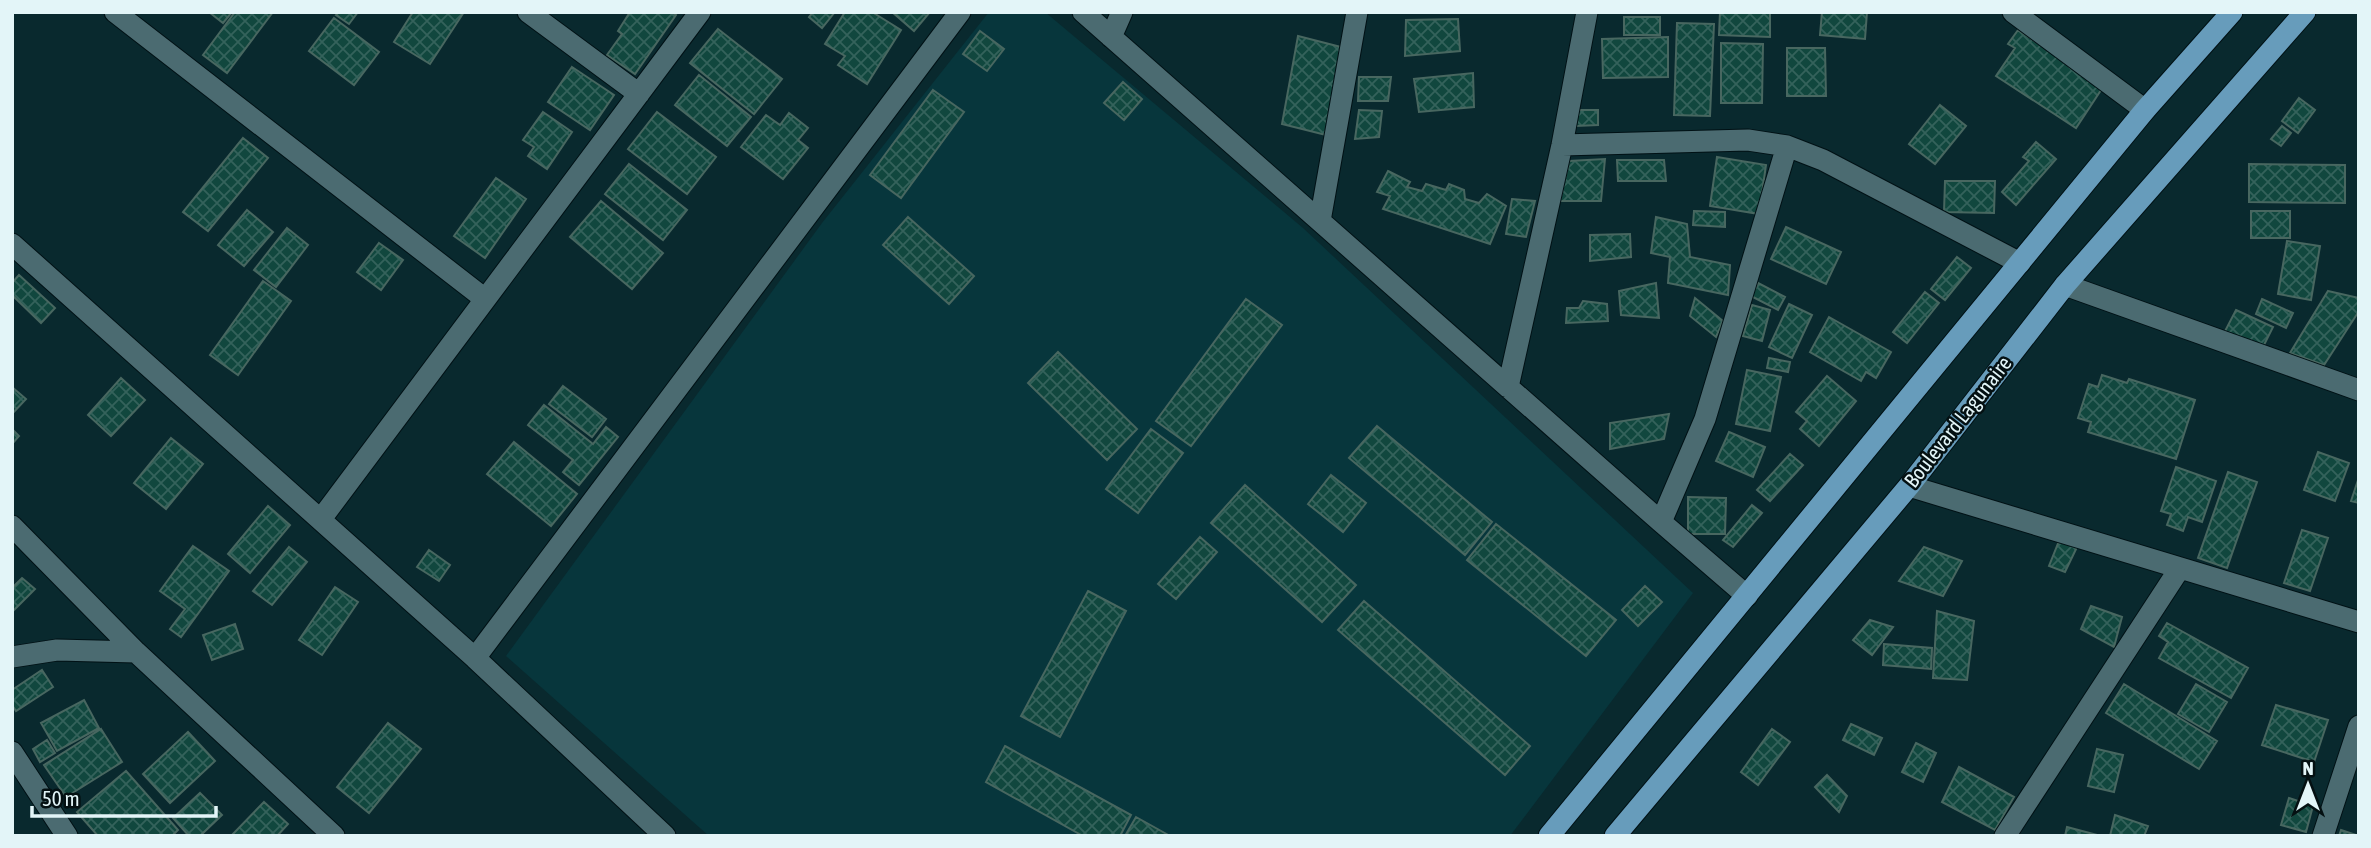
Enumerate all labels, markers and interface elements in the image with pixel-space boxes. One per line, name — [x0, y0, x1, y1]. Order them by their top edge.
street label: Boulevard Lagunaire — [1899, 351, 2016, 492]
north arrow — [2273, 750, 2343, 820]
text: N — [2302, 757, 2314, 779]
scale bar — [32, 774, 215, 818]
text: 50 m — [42, 786, 80, 810]

